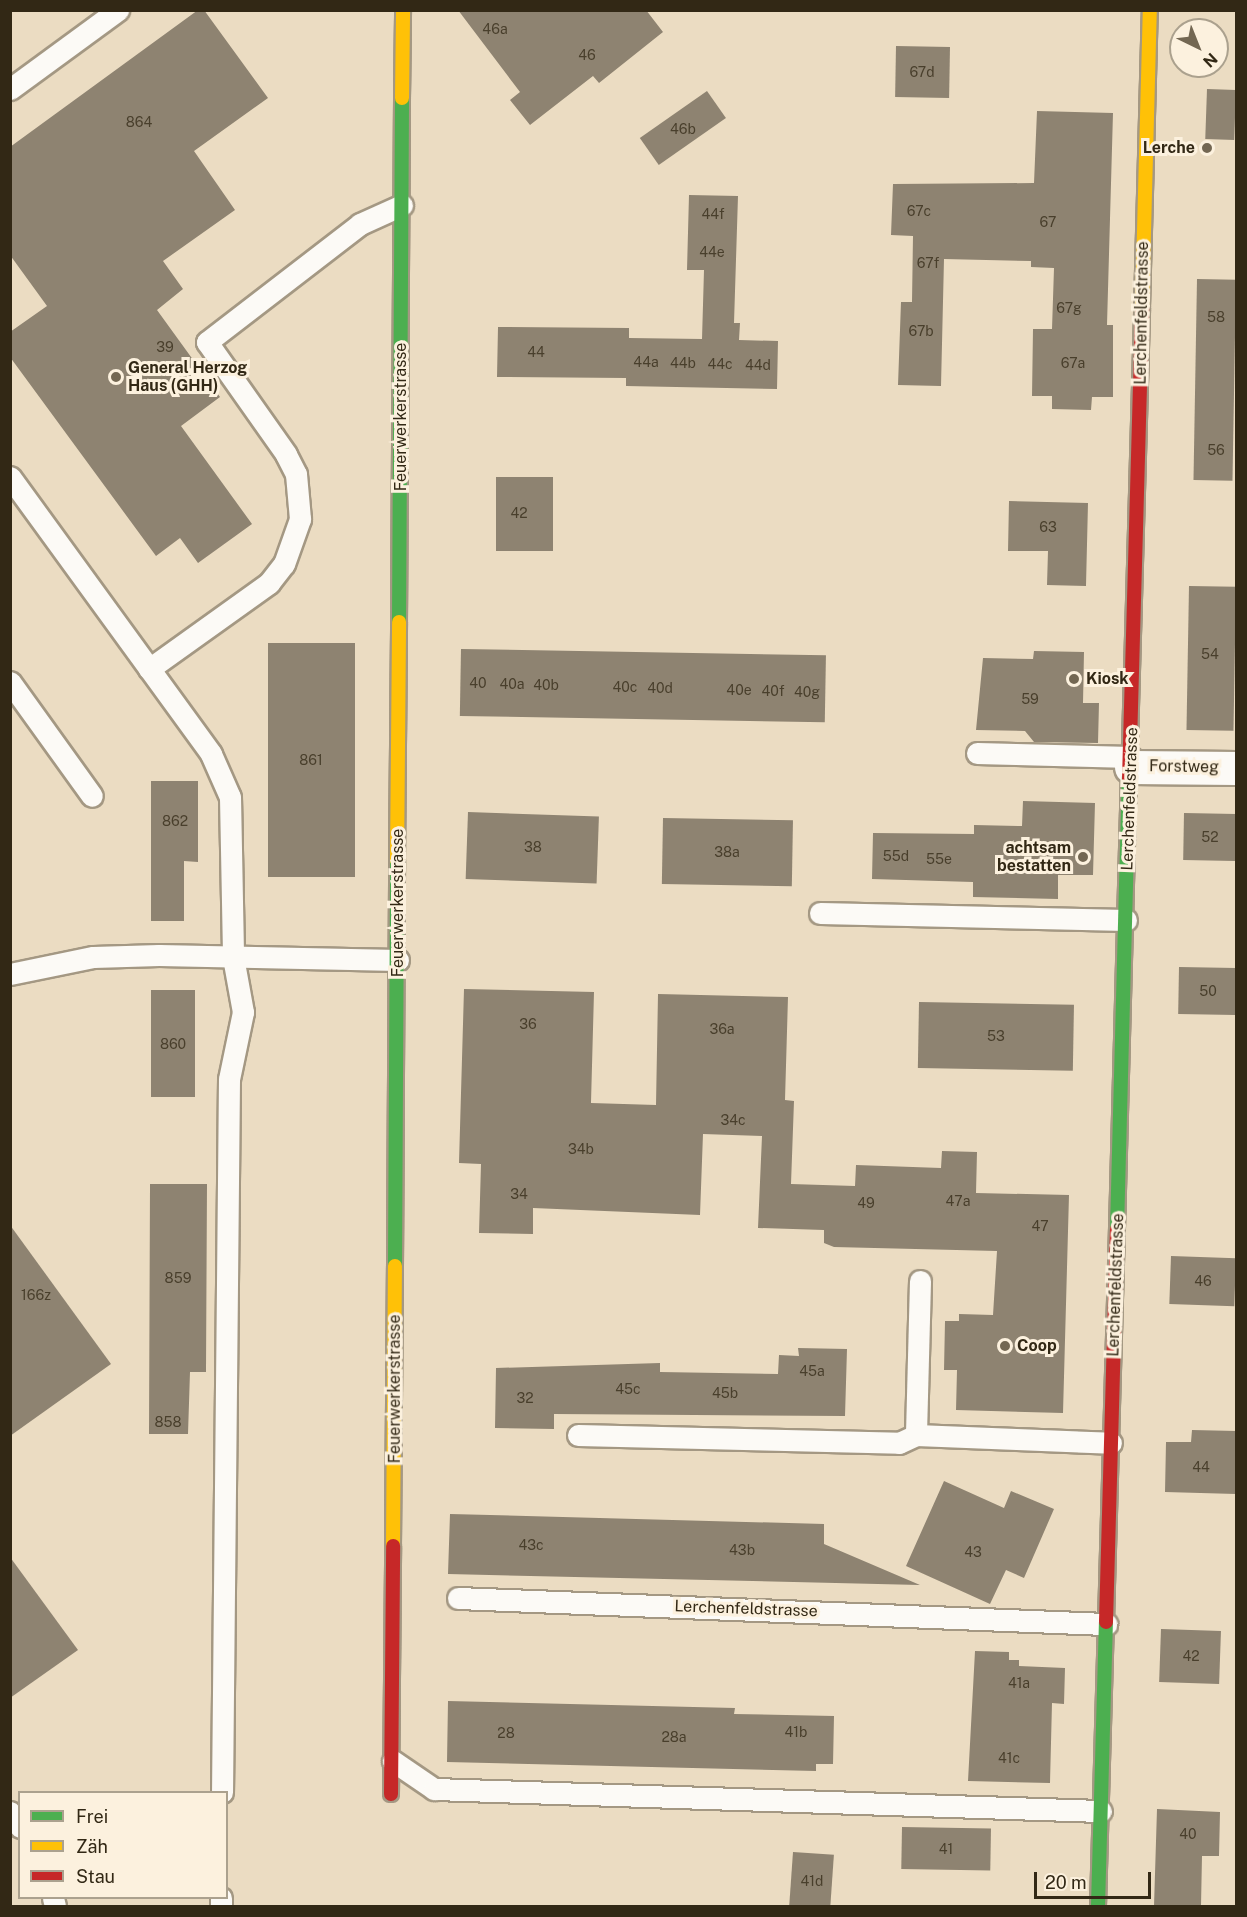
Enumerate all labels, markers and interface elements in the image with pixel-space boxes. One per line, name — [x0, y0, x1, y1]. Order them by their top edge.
north arrow — [1169, 18, 1229, 78]
house number: 46a — [482, 21, 508, 37]
house number: 46 — [578, 47, 596, 63]
text: N — [1199, 49, 1221, 71]
house number: 67d — [909, 64, 935, 80]
house number: 864 — [126, 114, 152, 130]
house number: 46b — [670, 121, 696, 137]
place label: Lerche — [1143, 138, 1195, 158]
marker: Lerche — [1200, 141, 1214, 155]
house number: 67c — [907, 203, 931, 219]
house number: 44f — [701, 206, 725, 222]
house number: 67 — [1040, 214, 1056, 230]
street label: Lerchenfeldstrasse — [1131, 241, 1153, 385]
house number: 44e — [699, 244, 725, 260]
house number: 67f — [917, 255, 939, 271]
house number: 67g — [1056, 300, 1082, 316]
house number: 58 — [1207, 309, 1225, 325]
house number: 67b — [908, 323, 934, 339]
house number: 39 — [156, 339, 174, 355]
street label: Feuerwerkerstrasse — [391, 343, 411, 491]
house number: 44 — [527, 344, 545, 360]
house number: 44a — [633, 354, 659, 370]
house number: 44b — [670, 355, 696, 371]
house number: 67a — [1061, 355, 1085, 371]
house number: 44c — [707, 356, 733, 372]
house number: 44d — [745, 357, 771, 373]
place label: General Herzog Haus (GHH) — [128, 358, 247, 396]
marker: General Herzog Haus (GHH) — [109, 370, 123, 384]
house number: 56 — [1207, 442, 1225, 458]
house number: 42 — [510, 505, 528, 521]
house number: 63 — [1039, 519, 1057, 535]
house number: 54 — [1201, 646, 1219, 662]
place label: Kiosk — [1086, 669, 1129, 689]
marker: Kiosk — [1067, 672, 1081, 686]
house number: 40 — [469, 675, 487, 691]
house number: 40a — [499, 676, 525, 692]
house number: 40b — [533, 677, 559, 693]
house number: 40c — [613, 679, 637, 695]
house number: 40d — [647, 680, 673, 696]
house number: 40e — [726, 682, 752, 698]
house number: 40f — [762, 683, 784, 699]
house number: 40g — [794, 684, 820, 700]
house number: 59 — [1021, 691, 1039, 707]
street label: Lerchenfeldstrasse — [1118, 727, 1142, 871]
house number: 861 — [299, 752, 323, 768]
street label: Forstweg — [1149, 757, 1219, 777]
house number: 862 — [162, 813, 188, 829]
street label: Feuerwerkerstrasse — [388, 829, 408, 977]
house number: 52 — [1201, 829, 1219, 845]
place label: achtsam bestatten — [997, 838, 1071, 876]
house number: 38 — [524, 839, 542, 855]
house number: 38a — [714, 844, 740, 860]
house number: 55d — [883, 848, 909, 864]
marker: achtsam bestatten — [1076, 850, 1090, 864]
house number: 55e — [926, 851, 952, 867]
house number: 50 — [1199, 983, 1217, 999]
house number: 36 — [519, 1016, 537, 1032]
house number: 36a — [709, 1021, 735, 1037]
house number: 53 — [987, 1028, 1005, 1044]
house number: 860 — [160, 1036, 186, 1052]
house number: 34c — [720, 1112, 746, 1128]
house number: 34b — [568, 1141, 594, 1157]
house number: 34 — [510, 1186, 528, 1202]
house number: 47a — [946, 1193, 970, 1209]
house number: 49 — [857, 1195, 875, 1211]
street label: Lerchenfeldstrasse — [1104, 1213, 1128, 1357]
house number: 47 — [1031, 1218, 1049, 1234]
house number: 859 — [165, 1270, 191, 1286]
house number: 46 — [1194, 1273, 1212, 1289]
house number: 166z — [21, 1287, 51, 1303]
street label: Feuerwerkerstrasse — [385, 1315, 405, 1463]
place label: Coop — [1017, 1336, 1057, 1356]
marker: Coop — [998, 1339, 1012, 1353]
house number: 45a — [799, 1363, 825, 1379]
house number: 45c — [615, 1381, 641, 1397]
house number: 45b — [712, 1385, 738, 1401]
house number: 32 — [516, 1390, 534, 1406]
house number: 858 — [154, 1414, 182, 1430]
house number: 44 — [1192, 1459, 1210, 1475]
house number: 43c — [518, 1537, 544, 1553]
house number: 43b — [729, 1542, 755, 1558]
house number: 43 — [964, 1544, 982, 1560]
street label: Lerchenfeldstrasse — [674, 1597, 818, 1621]
house number: 42 — [1182, 1648, 1200, 1664]
house number: 41a — [1008, 1675, 1030, 1691]
house number: 41b — [785, 1724, 807, 1740]
house number: 28 — [497, 1725, 515, 1741]
house number: 28a — [661, 1729, 687, 1745]
house number: 41c — [998, 1750, 1020, 1766]
legend — [18, 1791, 228, 1899]
text: Frei — [76, 1806, 108, 1827]
house number: 40 — [1179, 1826, 1197, 1842]
text: Zäh — [76, 1836, 108, 1857]
house number: 41 — [939, 1841, 953, 1857]
scale bar — [1037, 1860, 1154, 1898]
text: Stau — [76, 1866, 115, 1887]
text: 20 m — [1045, 1872, 1087, 1893]
house number: 41d — [801, 1873, 823, 1889]

